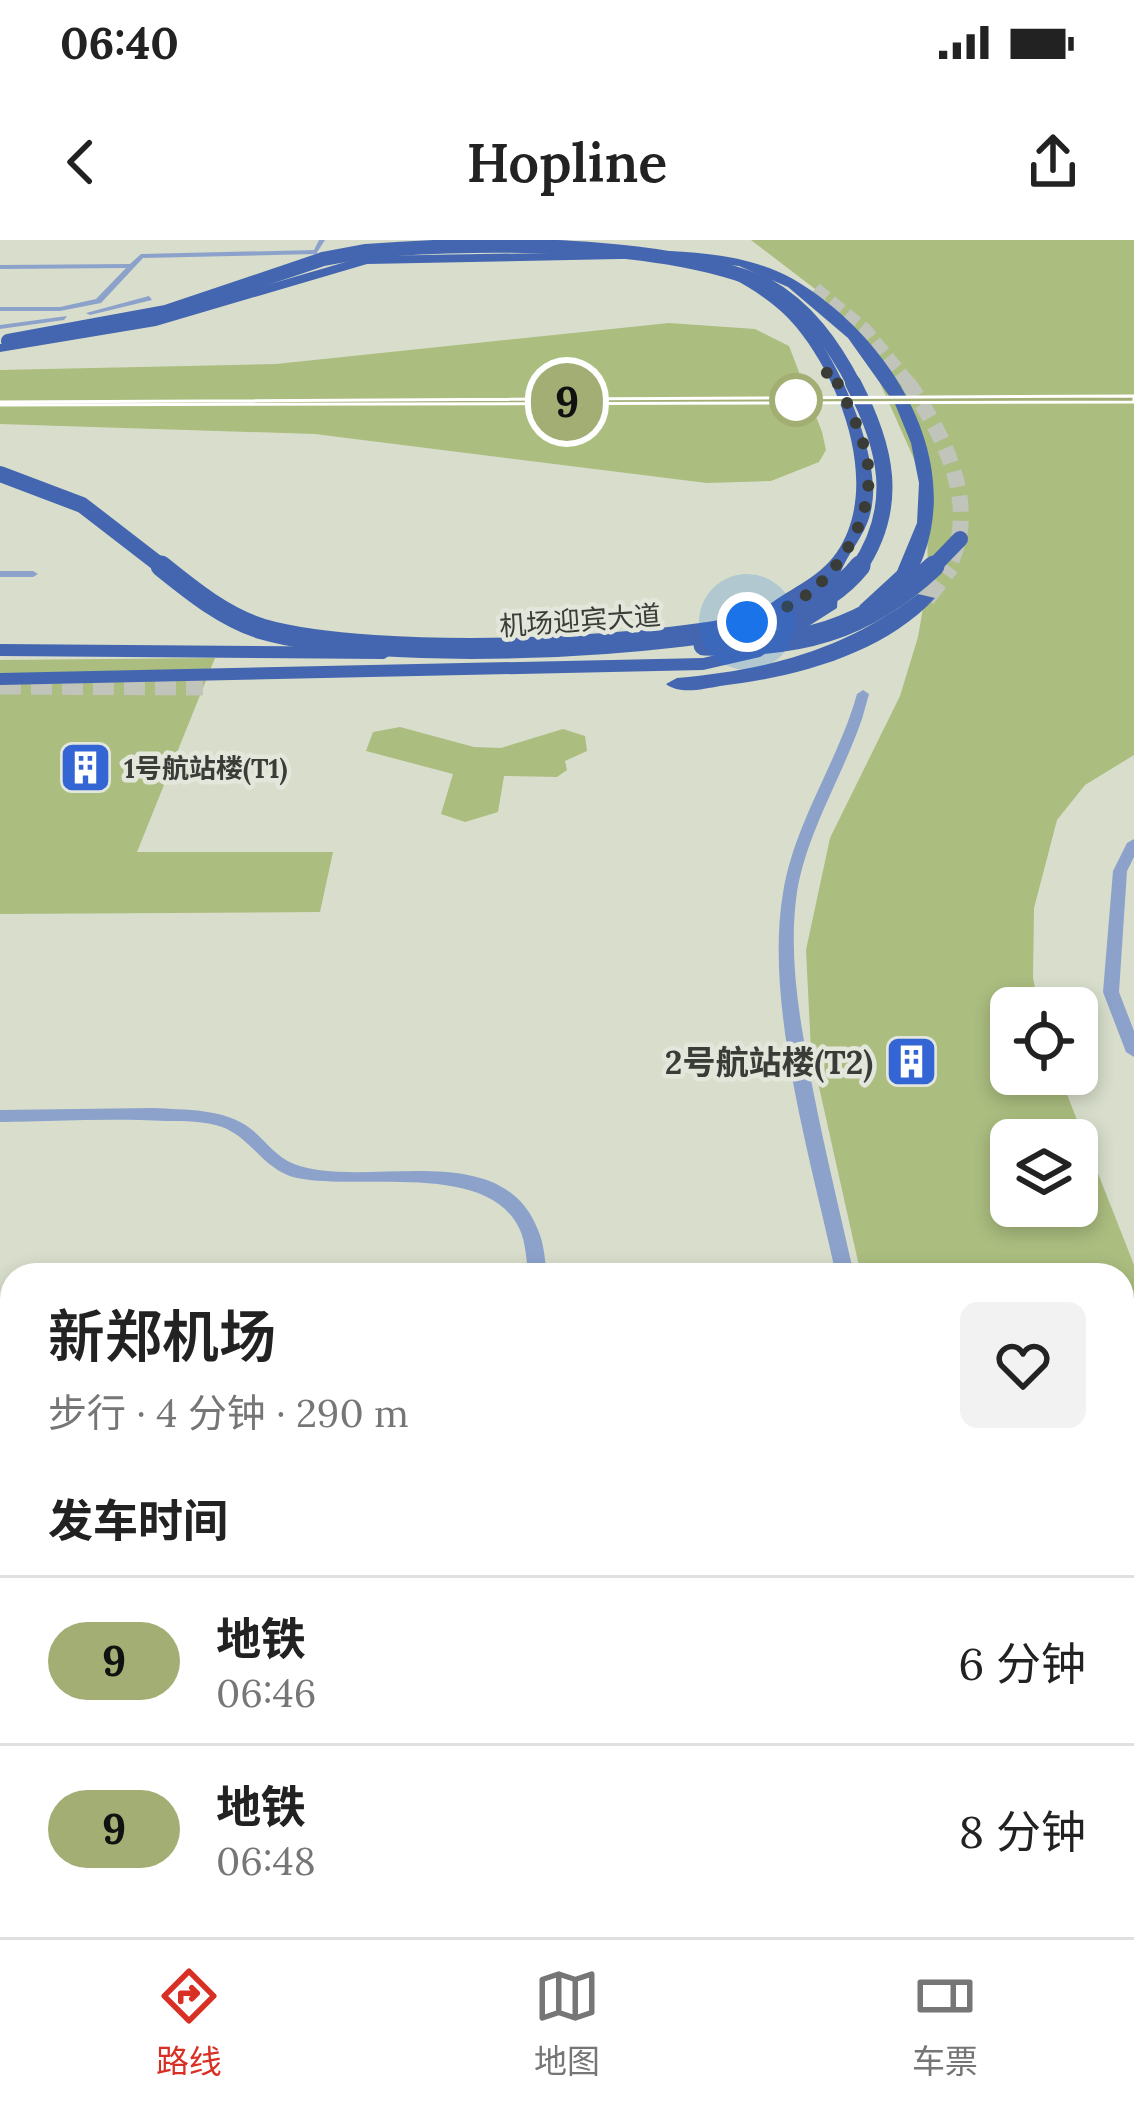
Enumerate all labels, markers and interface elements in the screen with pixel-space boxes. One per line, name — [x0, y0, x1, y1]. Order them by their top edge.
text: 06:40 — [60, 14, 179, 71]
text: Hopline — [467, 128, 667, 197]
icon: back — [48, 129, 114, 195]
icon: share — [1020, 129, 1086, 195]
line badge: 9 — [528, 363, 606, 441]
text: 9 — [555, 375, 579, 429]
unlabelled marker — [771, 375, 821, 425]
your location — [717, 592, 777, 652]
street label: 机场迎宾大道 — [498, 597, 662, 643]
building icon: 1号航站楼(T1) — [57, 740, 113, 796]
place label: 1号航站楼(T1) — [124, 751, 287, 786]
map controls — [990, 987, 1098, 1227]
button: locate — [990, 987, 1098, 1095]
building icon: 2号航站楼(T2) — [884, 1034, 940, 1090]
place label: 2号航站楼(T2) — [665, 1041, 873, 1083]
button: layers — [990, 1119, 1098, 1227]
text: 新郑机场 — [48, 1300, 276, 1373]
button: heart — [960, 1302, 1086, 1428]
text: 步行 · 4 分钟 · 290 m — [48, 1388, 409, 1438]
text: 发车时间 — [48, 1492, 228, 1549]
text: 地铁 — [216, 1610, 306, 1667]
text: 9 — [102, 1634, 126, 1688]
text: 6 分钟 — [958, 1635, 1086, 1692]
text: 06:46 — [216, 1668, 316, 1718]
text: 地铁 — [216, 1778, 306, 1835]
text: 9 — [102, 1802, 126, 1856]
text: 8 分钟 — [959, 1803, 1086, 1860]
text: 06:48 — [216, 1836, 316, 1886]
tab: 路线 — [156, 1963, 222, 2083]
tab: 地图 — [534, 1963, 600, 2083]
tab: 车票 — [912, 1963, 978, 2083]

